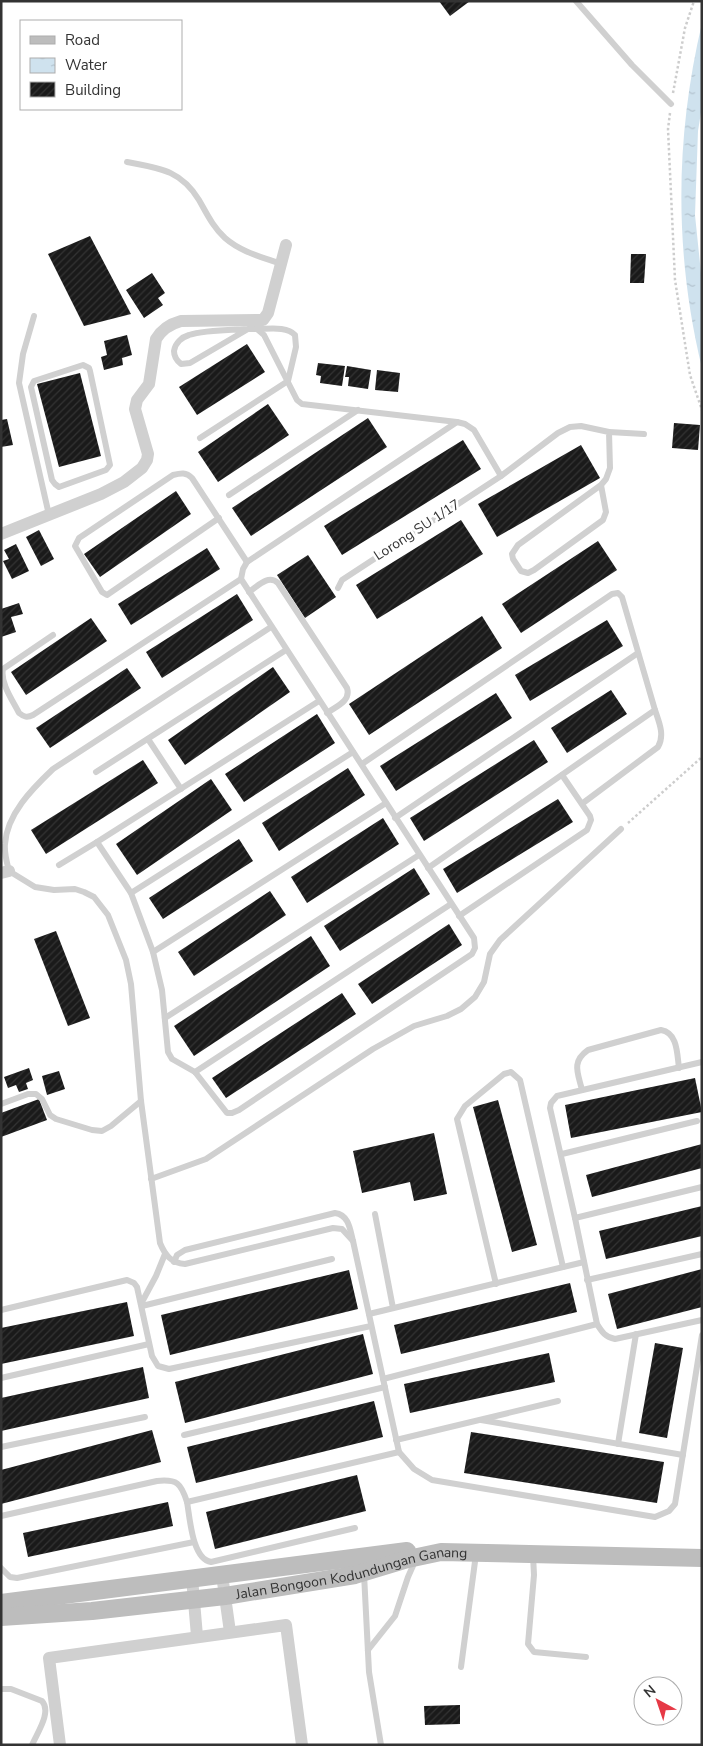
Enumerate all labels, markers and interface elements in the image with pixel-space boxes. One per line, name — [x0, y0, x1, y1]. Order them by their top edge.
legend — [20, 20, 182, 110]
text: Road — [65, 30, 100, 50]
text: Water — [65, 55, 108, 75]
text: Building — [65, 80, 121, 100]
street label: Lorong SU 1/17 — [370, 495, 464, 565]
street label: Jalan Bongoon Kodundungan Ganang — [233, 1542, 468, 1604]
north arrow — [633, 1676, 683, 1726]
text: N — [640, 1681, 660, 1702]

